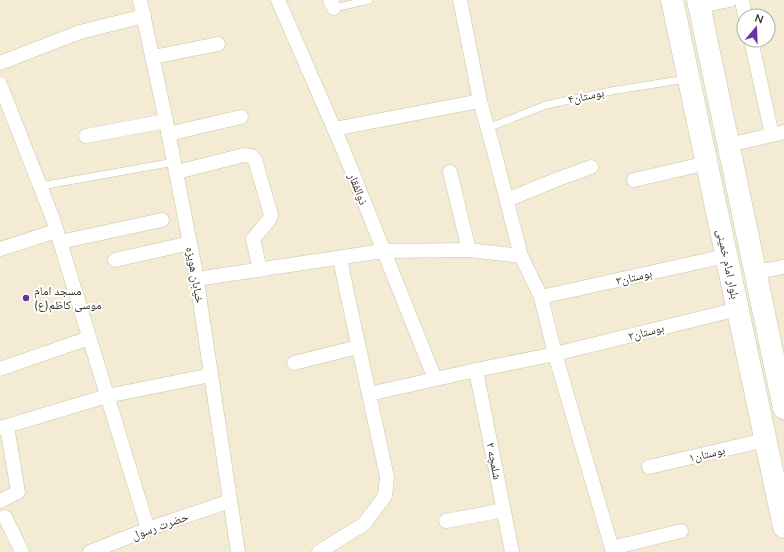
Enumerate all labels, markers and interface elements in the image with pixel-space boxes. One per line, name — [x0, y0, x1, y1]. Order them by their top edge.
north arrow — [736, 8, 776, 48]
text: N — [753, 11, 765, 27]
street label: بوستان۴ — [566, 84, 606, 108]
street label: ذوالفقار — [344, 170, 372, 207]
street label: بلوار امام خمینی — [713, 227, 743, 301]
street label: خیابان هویزه — [182, 246, 208, 305]
street label: بوستان۳ — [614, 265, 654, 289]
place label: مسجد امام موسی کاظم(ع) — [34, 283, 101, 313]
marker: مسجد امام موسی کاظم(ع) — [21, 293, 31, 303]
street label: بوستان۲ — [626, 320, 666, 344]
street label: شلمچه ۲ — [483, 441, 505, 481]
street label: بوستان۱ — [687, 442, 727, 466]
street label: حضرت رسول — [129, 508, 191, 544]

